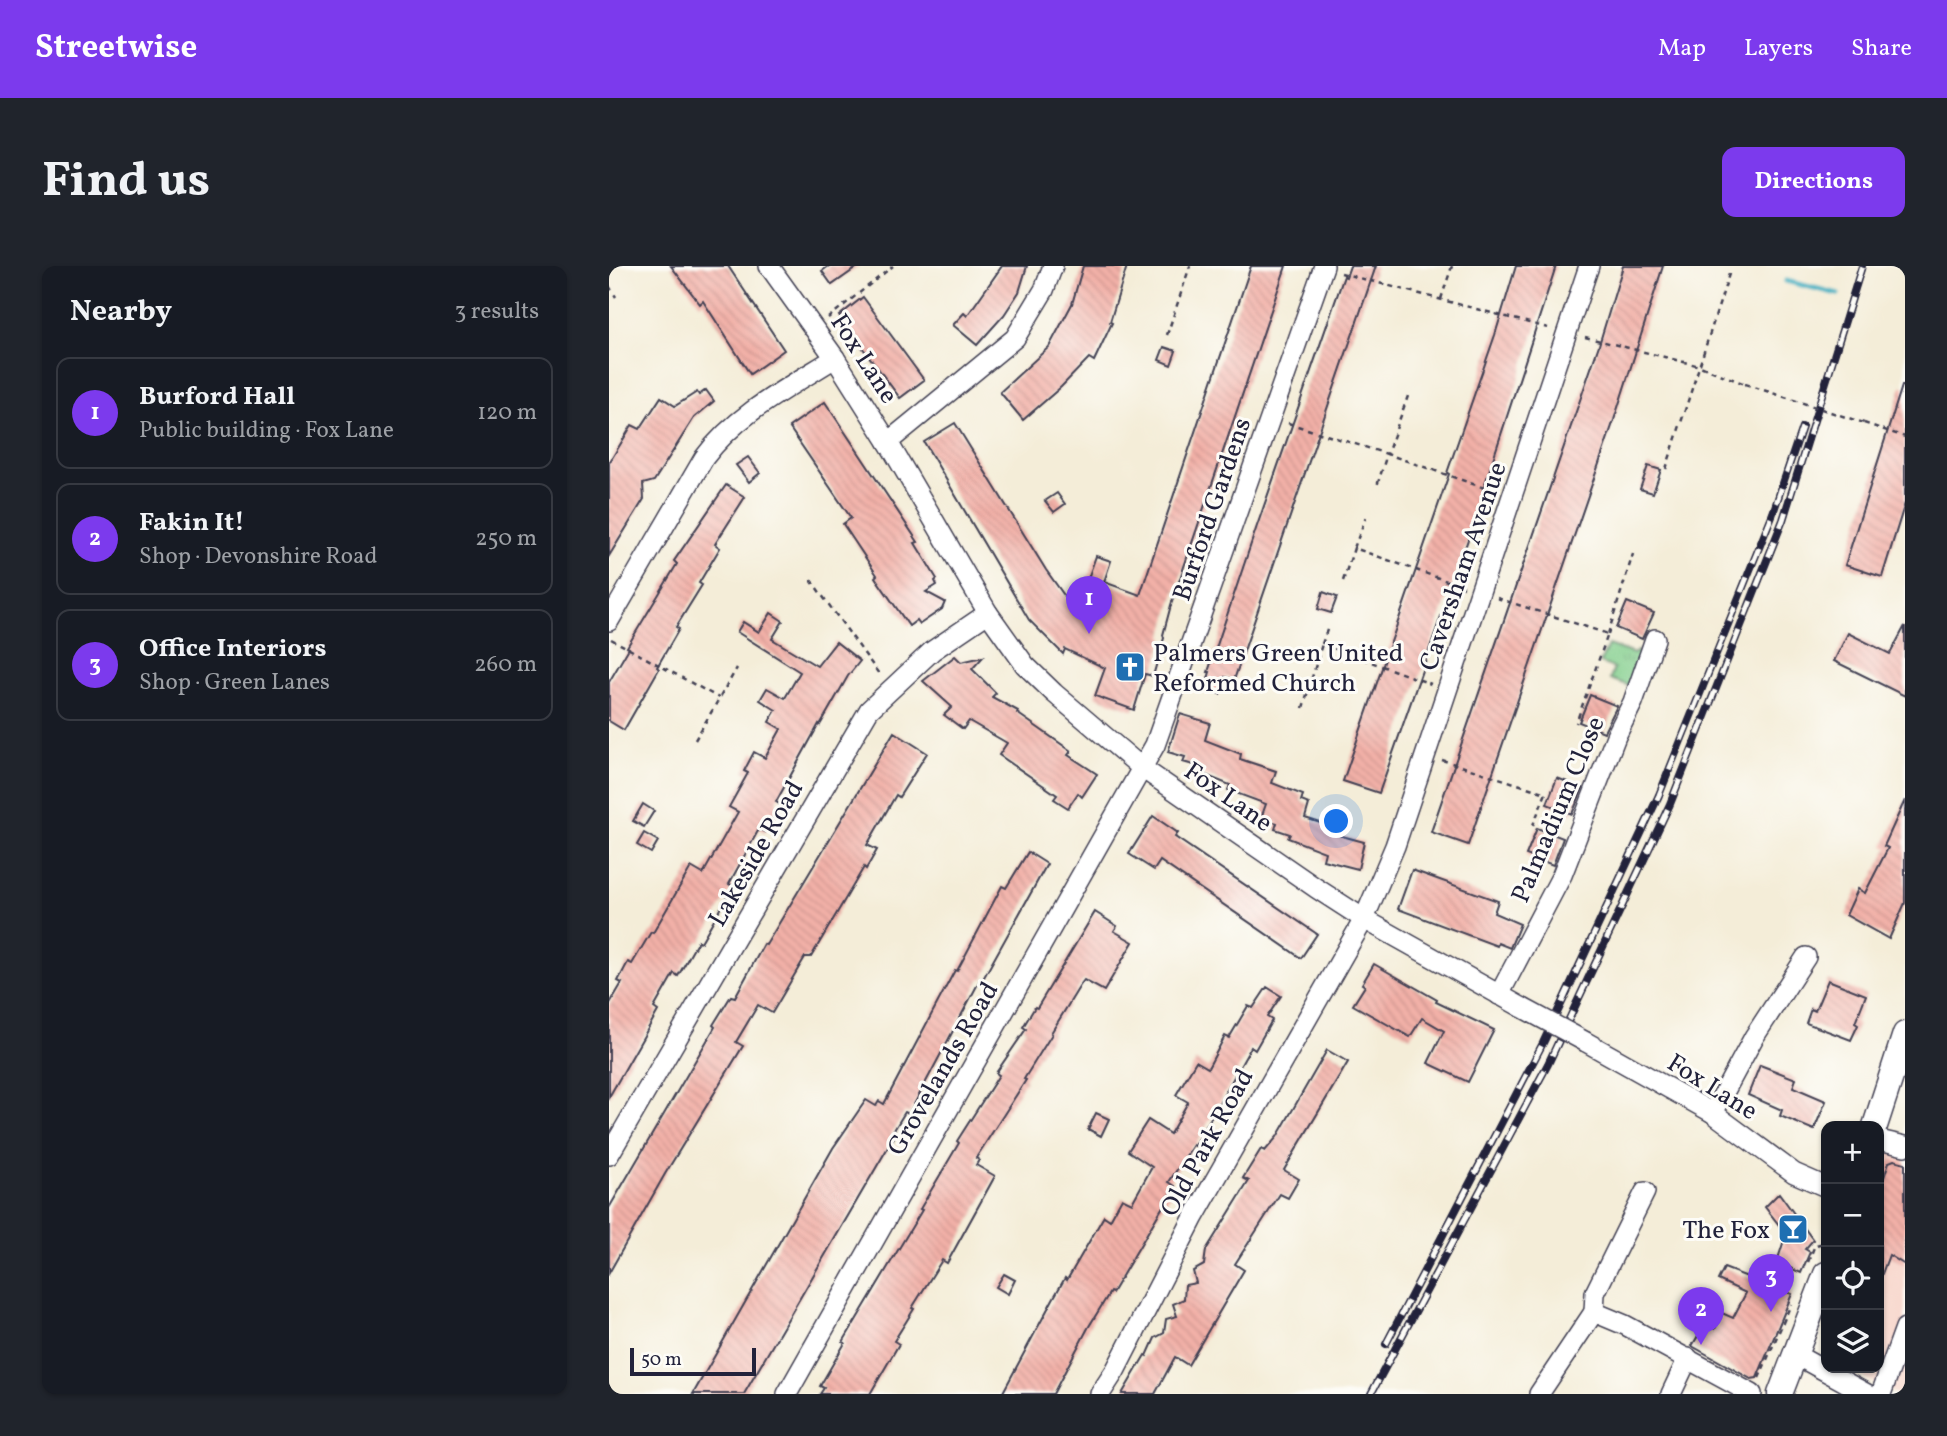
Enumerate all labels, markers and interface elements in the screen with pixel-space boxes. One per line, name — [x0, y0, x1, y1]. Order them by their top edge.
text: Streetwise — [35, 26, 197, 72]
text: Map — [1658, 32, 1706, 66]
text: Layers — [1744, 32, 1813, 66]
text: Share — [1851, 32, 1912, 66]
button: Directions — [1722, 147, 1905, 217]
text: Find us — [42, 148, 210, 217]
text: Nearby — [70, 291, 172, 333]
text: 3 results — [454, 296, 539, 328]
street label: Fox Lane — [821, 307, 906, 411]
text: Burford Hall — [139, 379, 295, 415]
text: 1 — [90, 397, 100, 429]
text: 120 m — [477, 397, 537, 429]
street label: Burford Gardens — [1165, 413, 1261, 606]
text: Public building · Fox Lane — [139, 415, 394, 447]
street label: Caversham Avenue — [1411, 457, 1517, 676]
text: Fakin It! — [139, 505, 245, 541]
text: 2 — [89, 523, 101, 555]
text: 250 m — [475, 523, 537, 555]
text: Shop · Devonshire Road — [139, 541, 377, 573]
pin: 1 — [1066, 576, 1112, 634]
text: Office Interiors — [139, 631, 326, 667]
place label: Palmers Green United Reformed Church — [1153, 636, 1403, 702]
text: 3 — [89, 649, 101, 681]
text: 260 m — [474, 649, 537, 681]
church icon: Palmers Green United Reformed Church — [1113, 650, 1147, 684]
text: Shop · Green Lanes — [139, 667, 330, 699]
street label: Palmadium Close — [1503, 711, 1614, 908]
street label: Fox Lane — [1176, 754, 1279, 841]
street label: Lakeside Road — [700, 774, 813, 934]
your location — [1319, 804, 1353, 838]
street label: Grovelands Road — [879, 975, 1008, 1163]
street label: Fox Lane — [1660, 1046, 1764, 1130]
street label: Old Park Road — [1152, 1063, 1263, 1223]
map controls — [1821, 1121, 1884, 1373]
button: + — [1821, 1121, 1884, 1184]
button: − — [1821, 1184, 1884, 1247]
bar icon: The Fox — [1776, 1212, 1810, 1246]
place label: The Fox — [1682, 1213, 1770, 1249]
button: locate — [1821, 1247, 1884, 1310]
pin: 3 — [1748, 1254, 1794, 1312]
pin: 2 — [1678, 1287, 1724, 1345]
button: layers — [1821, 1310, 1884, 1373]
scale bar — [630, 1345, 756, 1377]
text: 50 m — [641, 1347, 682, 1373]

